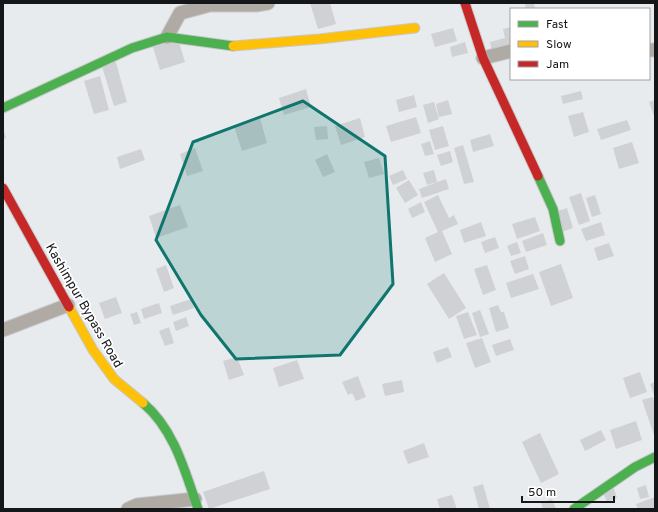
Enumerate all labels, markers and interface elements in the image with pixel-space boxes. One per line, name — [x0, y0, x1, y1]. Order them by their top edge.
legend — [510, 8, 650, 80]
text: Fast — [546, 17, 568, 33]
text: Slow — [546, 37, 572, 53]
text: Jam — [546, 57, 569, 73]
street label: Kashimpur Bypass Road — [41, 241, 125, 371]
scale bar — [522, 478, 614, 504]
text: 50 m — [528, 485, 556, 501]

